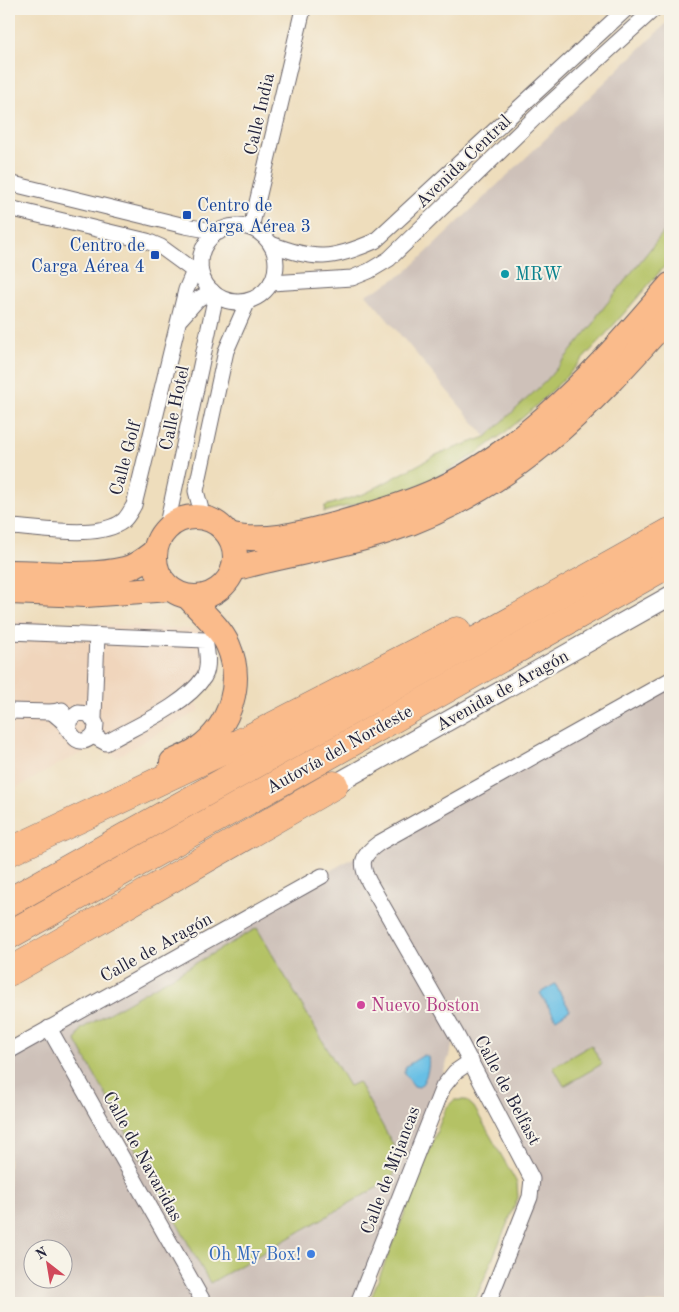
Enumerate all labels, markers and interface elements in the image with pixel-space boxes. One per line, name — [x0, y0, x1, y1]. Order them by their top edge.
street label: Calle India — [242, 71, 278, 157]
street label: Avenida Central — [412, 112, 515, 212]
place label: Centro de Carga Aérea 3 — [197, 197, 311, 236]
marker: Centro de Carga Aérea 3 — [181, 209, 193, 221]
place label: Centro de Carga Aérea 4 — [31, 237, 145, 276]
marker: Centro de Carga Aérea 4 — [149, 249, 161, 261]
place label: MRW — [515, 266, 562, 284]
marker: MRW — [499, 268, 511, 280]
street label: Calle Hotel — [157, 364, 193, 452]
street label: Calle Golf — [107, 418, 145, 498]
street label: Avenida de Aragón — [433, 647, 572, 735]
street label: Autovía del Nordeste — [263, 702, 416, 797]
street label: Calle de Aragón — [97, 910, 216, 986]
place label: Nuevo Boston — [371, 997, 480, 1015]
marker: Nuevo Boston — [355, 999, 367, 1011]
street label: Calle de Belfast — [471, 1033, 544, 1148]
street label: Calle de Navaridas — [99, 1089, 185, 1224]
street label: Calle de Mijancas — [358, 1104, 424, 1237]
north arrow — [22, 1240, 72, 1290]
text: N — [34, 1245, 50, 1262]
place label: Oh My Box! — [209, 1246, 301, 1264]
marker: Oh My Box! — [305, 1248, 317, 1260]

